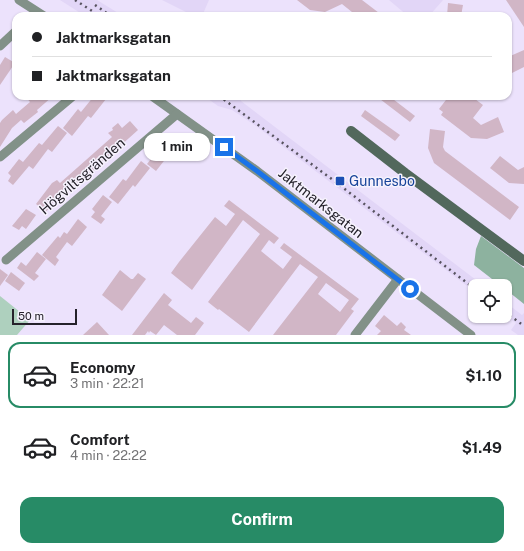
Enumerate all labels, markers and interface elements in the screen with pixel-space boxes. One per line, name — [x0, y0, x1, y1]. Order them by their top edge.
text: Jaktmarksgatan — [56, 29, 171, 46]
text: Jaktmarksgatan — [56, 67, 171, 84]
callout: 1 min — [144, 133, 210, 161]
street label: Högviltsgränden — [36, 134, 128, 218]
route end — [215, 138, 233, 156]
text: 1 min — [161, 139, 193, 154]
street label: Jaktmarksgatan — [275, 165, 367, 241]
place label: Gunnesbo — [349, 173, 415, 189]
marker: Gunnesbo — [334, 175, 346, 187]
map controls — [468, 279, 512, 323]
button: locate — [468, 279, 512, 323]
route start — [401, 280, 419, 298]
scale bar — [12, 307, 77, 326]
text: 50 m — [18, 310, 44, 322]
icon: car — [22, 357, 58, 393]
text: Economy — [70, 359, 135, 376]
text: $1.10 — [465, 367, 502, 384]
text: 3 min · 22:21 — [70, 376, 144, 391]
icon: car — [22, 429, 58, 465]
text: Comfort — [70, 431, 130, 448]
text: $1.49 — [462, 439, 502, 456]
text: 4 min · 22:22 — [70, 448, 147, 463]
button: Confirm — [20, 497, 504, 543]

